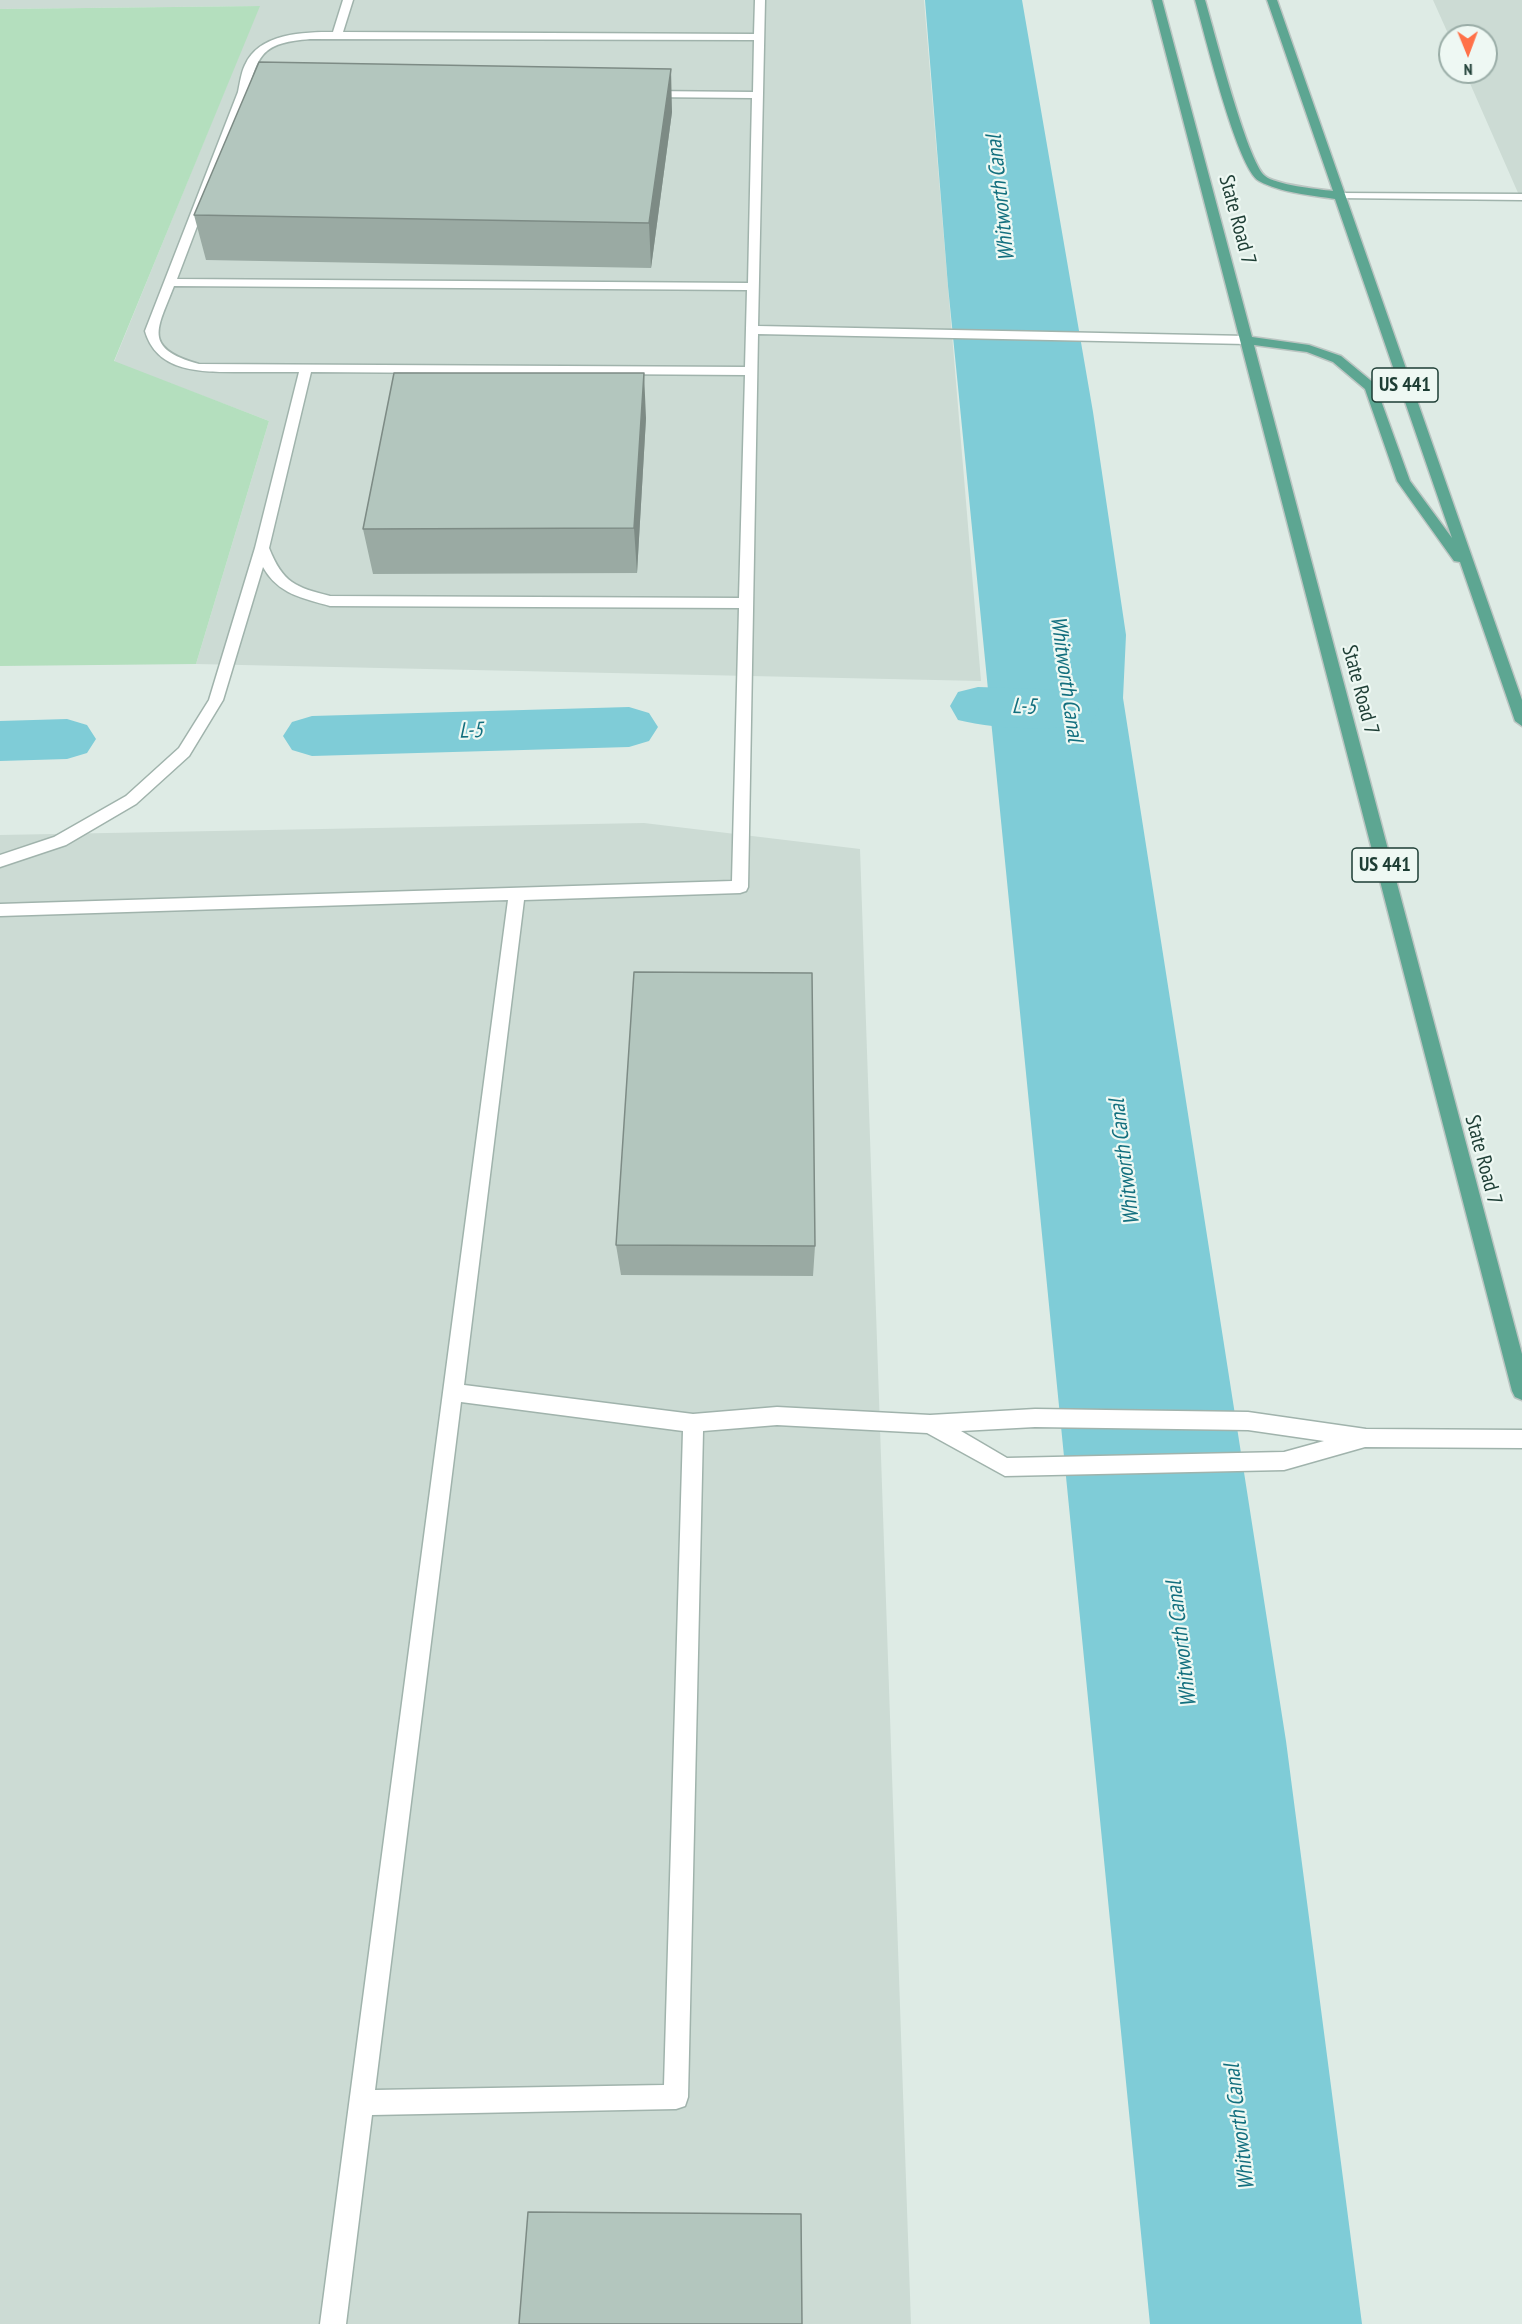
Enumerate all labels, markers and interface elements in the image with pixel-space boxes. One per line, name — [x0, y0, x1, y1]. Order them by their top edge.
north arrow — [1438, 24, 1498, 84]
text: N — [1464, 60, 1473, 80]
water label: Whitworth Canal — [981, 134, 1021, 262]
street label: State Road 7 — [1213, 172, 1261, 268]
road number: US 441 — [1372, 368, 1438, 402]
water label: Whitworth Canal — [1044, 614, 1088, 744]
street label: State Road 7 — [1336, 642, 1384, 738]
water label: L-5 — [1012, 693, 1036, 721]
water label: L-5 — [459, 717, 483, 745]
road number: US 441 — [1352, 848, 1418, 882]
water label: Whitworth Canal — [1104, 1098, 1146, 1226]
street label: State Road 7 — [1459, 1112, 1507, 1208]
water label: Whitworth Canal — [1161, 1580, 1203, 1708]
water label: Whitworth Canal — [1219, 2063, 1261, 2191]

